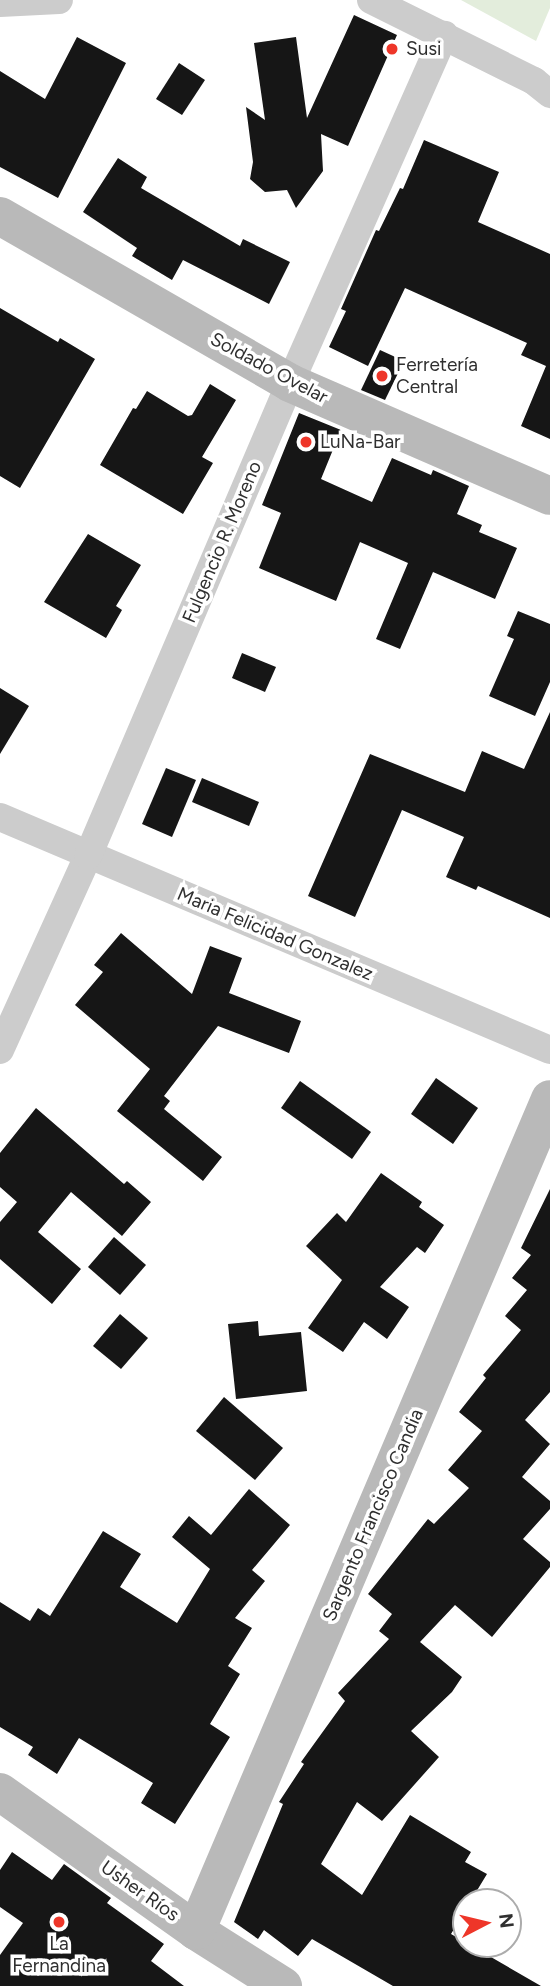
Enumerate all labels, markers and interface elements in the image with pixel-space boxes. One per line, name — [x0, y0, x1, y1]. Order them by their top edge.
place label: Susi — [406, 38, 442, 60]
marker: Susi — [384, 41, 400, 57]
street label: Soldado Ovelar — [206, 328, 332, 408]
place label: Ferretería Central — [396, 354, 478, 398]
marker: Ferretería Central — [374, 368, 390, 384]
place label: LuNa-Bar — [320, 431, 401, 453]
marker: LuNa-Bar — [298, 434, 314, 450]
street label: Fulgencio R. Moreno — [178, 458, 266, 626]
street label: Maria Felicidad Gonzalez — [174, 882, 376, 986]
street label: Sargento Francisco Candia — [318, 1405, 428, 1625]
street label: Usher Ríos — [96, 1856, 184, 1926]
north arrow — [452, 1888, 522, 1958]
text: N — [494, 1912, 519, 1929]
marker: La Fernandina — [51, 1914, 67, 1930]
place label: La Fernandina — [12, 1933, 106, 1977]

